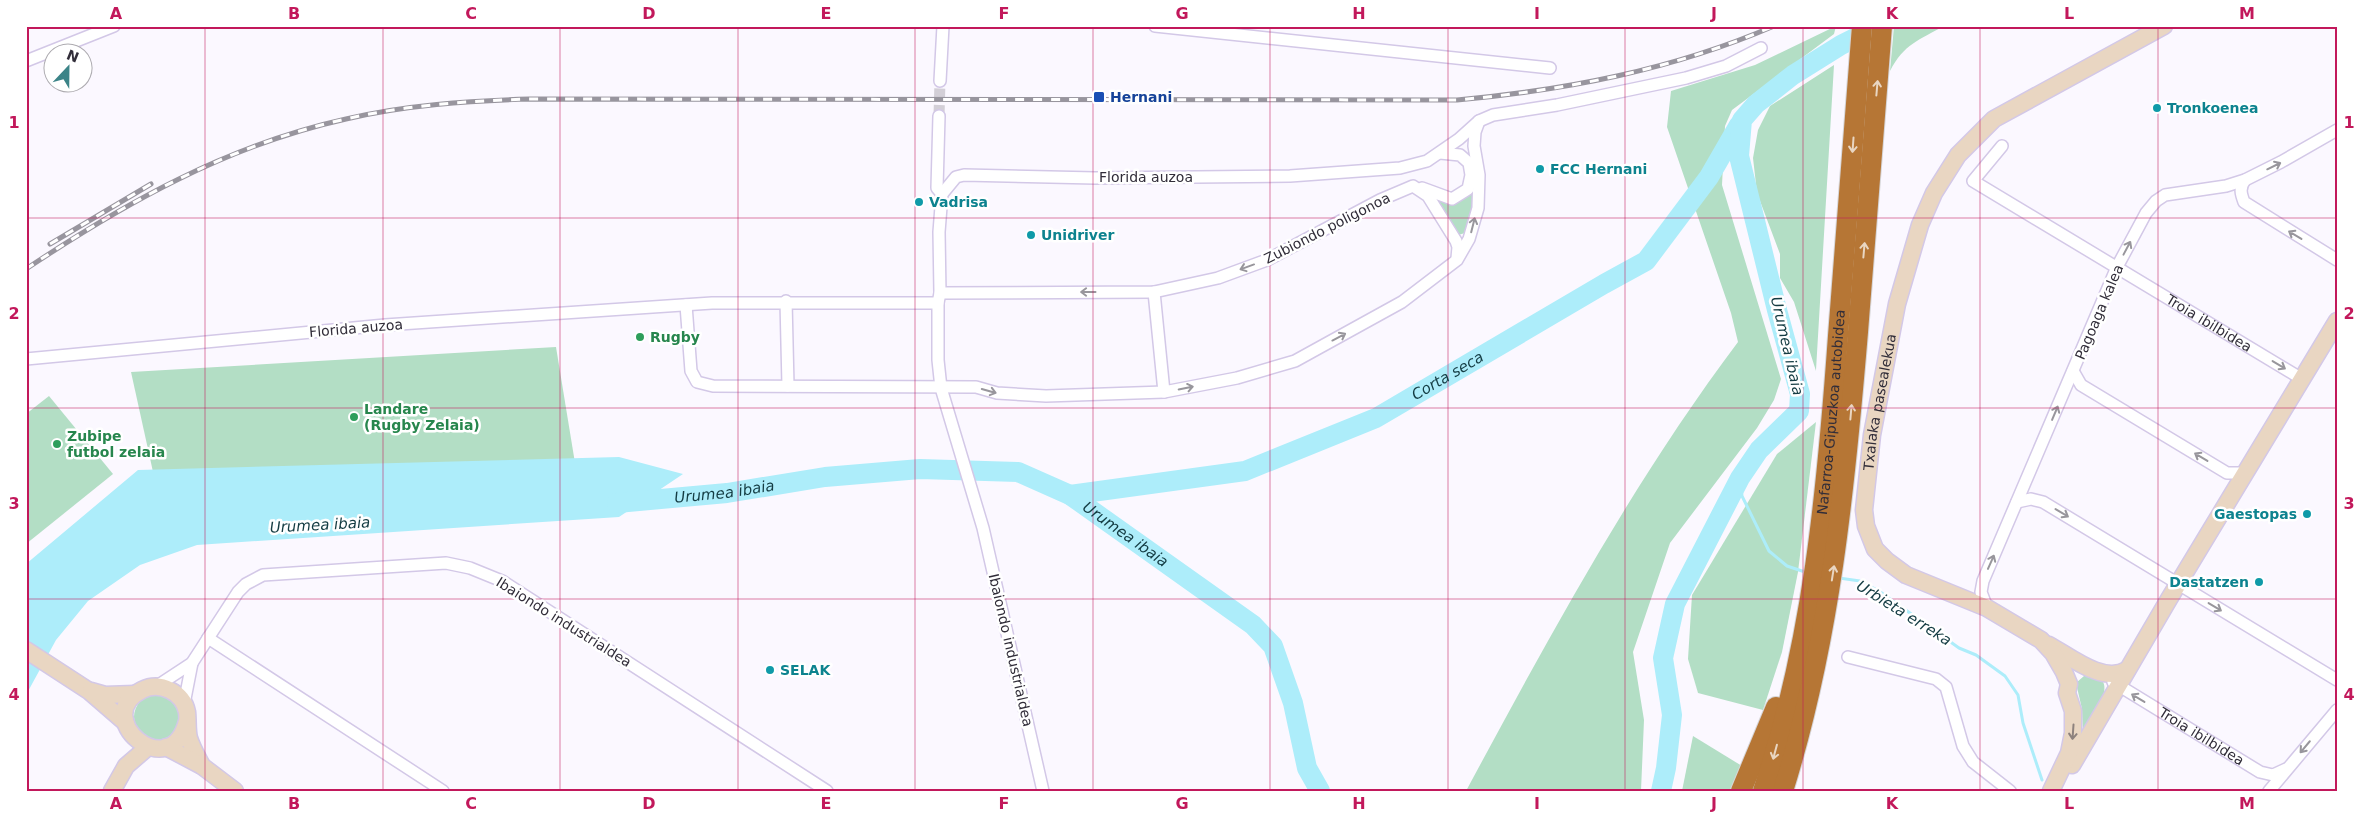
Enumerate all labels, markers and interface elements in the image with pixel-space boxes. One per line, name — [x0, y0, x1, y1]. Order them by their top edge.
text: A — [110, 4, 123, 23]
text: B — [288, 4, 300, 23]
text: C — [465, 4, 477, 23]
text: D — [642, 4, 656, 23]
text: E — [821, 4, 831, 23]
text: F — [999, 4, 1009, 23]
text: G — [1175, 4, 1189, 23]
text: H — [1352, 4, 1366, 23]
text: I — [1534, 4, 1540, 23]
text: J — [1710, 4, 1717, 23]
text: K — [1886, 4, 1899, 23]
text: L — [2064, 4, 2074, 23]
text: M — [2239, 4, 2255, 23]
north arrow — [42, 42, 92, 92]
text: N — [64, 46, 81, 66]
one-way arrow — [1872, 80, 1882, 96]
place label: Hernani — [1110, 89, 1172, 105]
marker: Hernani — [1092, 90, 1106, 104]
place label: Tronkoenea — [2167, 100, 2258, 116]
marker: Tronkoenea — [2151, 102, 2163, 114]
text: 1 — [8, 113, 20, 132]
text: 1 — [2343, 113, 2355, 132]
one-way arrow — [1848, 136, 1857, 152]
place label: FCC Hernani — [1550, 161, 1647, 177]
one-way arrow — [2266, 161, 2281, 170]
marker: FCC Hernani — [1534, 163, 1546, 175]
street label: Florida auzoa — [1099, 169, 1193, 185]
street label: Zubiondo poligonoa — [1261, 189, 1393, 267]
place label: Vadrisa — [929, 194, 988, 210]
marker: Vadrisa — [913, 196, 925, 208]
one-way arrow — [1469, 218, 1478, 234]
place label: Unidriver — [1041, 227, 1114, 243]
marker: Unidriver — [1025, 229, 1037, 241]
one-way arrow — [2289, 229, 2303, 239]
one-way arrow — [2123, 241, 2132, 256]
one-way arrow — [1859, 242, 1869, 258]
street label: Pagoaga kalea — [2072, 262, 2126, 362]
one-way arrow — [1240, 263, 1255, 272]
one-way arrow — [1080, 288, 1096, 297]
street label: Troia ibilbidea — [2163, 291, 2255, 355]
water label: Urumea ibaia — [1767, 295, 1807, 397]
text: 2 — [8, 304, 20, 323]
text: 2 — [2343, 304, 2355, 323]
street label: Nafarroa-Gipuzkoa autobidea — [1814, 309, 1848, 516]
street label: Florida auzoa — [308, 316, 404, 340]
place label: Rugby — [650, 329, 700, 345]
marker: Rugby — [634, 331, 646, 343]
one-way arrow — [1331, 332, 1346, 341]
street label: Txalaka pasealekua — [1860, 332, 1899, 472]
water label: Corta seca — [1408, 348, 1487, 404]
one-way arrow — [2271, 360, 2285, 370]
one-way arrow — [1177, 383, 1193, 392]
one-way arrow — [981, 386, 997, 396]
place label: Landare (Rugby Zelaia) — [364, 401, 480, 433]
one-way arrow — [1847, 404, 1856, 420]
one-way arrow — [2051, 406, 2061, 421]
marker: Landare (Rugby Zelaia) — [348, 411, 360, 423]
place label: Zubipe futbol zelaia — [67, 428, 165, 460]
marker: Zubipe futbol zelaia — [51, 438, 63, 450]
one-way arrow — [2194, 451, 2208, 461]
water label: Urumea ibaia — [674, 476, 776, 507]
text: 3 — [8, 494, 20, 513]
text: 3 — [2343, 494, 2355, 513]
water label: Urumea ibaia — [1079, 498, 1172, 571]
place label: Gaestopas — [2214, 506, 2297, 522]
marker: Gaestopas — [2301, 508, 2313, 520]
one-way arrow — [2054, 509, 2068, 519]
water label: Urumea ibaia — [269, 513, 371, 537]
one-way arrow — [1987, 555, 1997, 570]
one-way arrow — [1829, 566, 1839, 582]
street label: Ibaiondo industrialdea — [986, 572, 1036, 728]
street label: Ibaiondo industrialdea — [493, 574, 635, 670]
place label: Dastatzen — [2169, 574, 2249, 590]
marker: Dastatzen — [2253, 576, 2265, 588]
water label: Urbieta erreka — [1853, 577, 1955, 649]
one-way arrow — [2208, 602, 2222, 612]
place label: SELAK — [780, 662, 831, 678]
marker: SELAK — [764, 664, 776, 676]
text: 4 — [8, 685, 20, 704]
text: 4 — [2343, 685, 2355, 704]
one-way arrow — [2132, 692, 2146, 702]
street label: Troia ibilbidea — [2155, 704, 2247, 768]
one-way arrow — [2068, 724, 2077, 740]
one-way arrow — [2300, 740, 2311, 753]
one-way arrow — [1770, 744, 1780, 760]
text: A — [110, 794, 123, 813]
text: B — [288, 794, 300, 813]
text: C — [465, 794, 477, 813]
text: D — [642, 794, 656, 813]
text: E — [821, 794, 831, 813]
text: F — [999, 794, 1009, 813]
text: G — [1175, 794, 1189, 813]
text: H — [1352, 794, 1366, 813]
text: I — [1534, 794, 1540, 813]
text: J — [1710, 794, 1717, 813]
text: K — [1886, 794, 1899, 813]
text: L — [2064, 794, 2074, 813]
text: M — [2239, 794, 2255, 813]

